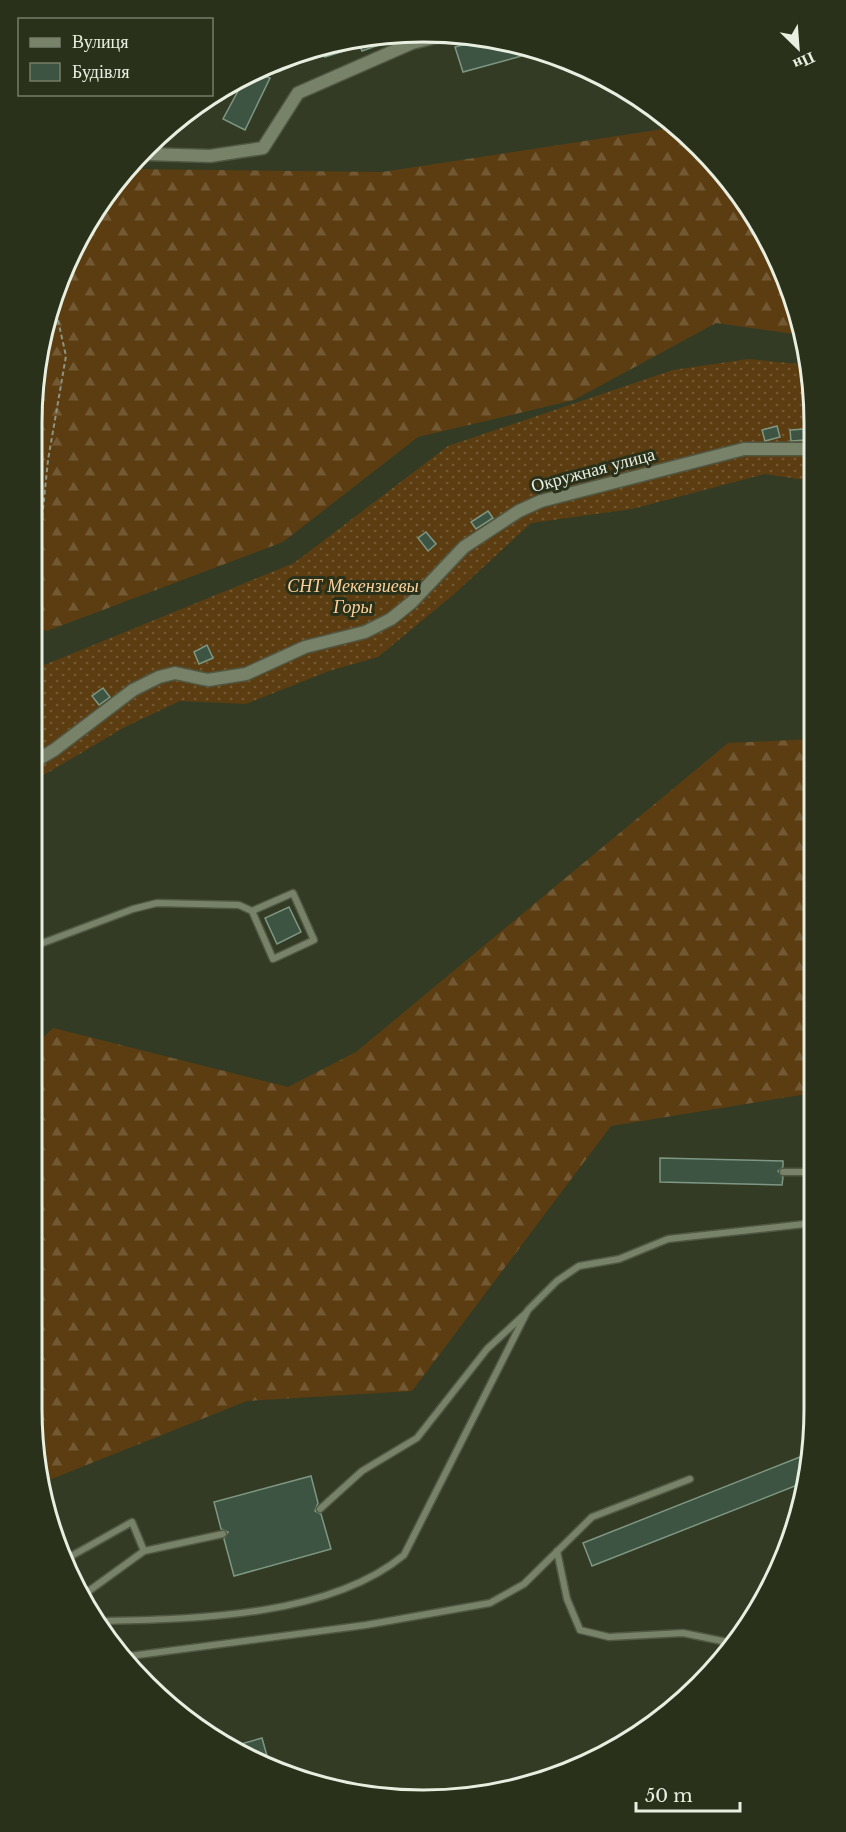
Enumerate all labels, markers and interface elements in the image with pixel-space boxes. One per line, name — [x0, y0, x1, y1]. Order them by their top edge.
legend — [18, 18, 213, 96]
north arrow — [768, 18, 828, 78]
text: Вулиця — [72, 31, 129, 53]
text: Пн — [790, 48, 818, 75]
text: Будівля — [72, 61, 129, 83]
street label: Окружная улица — [529, 443, 657, 497]
park label: СНТ Мекензиевы Горы — [287, 575, 419, 618]
scale bar — [636, 1775, 740, 1813]
text: 50 m — [645, 1785, 693, 1807]

